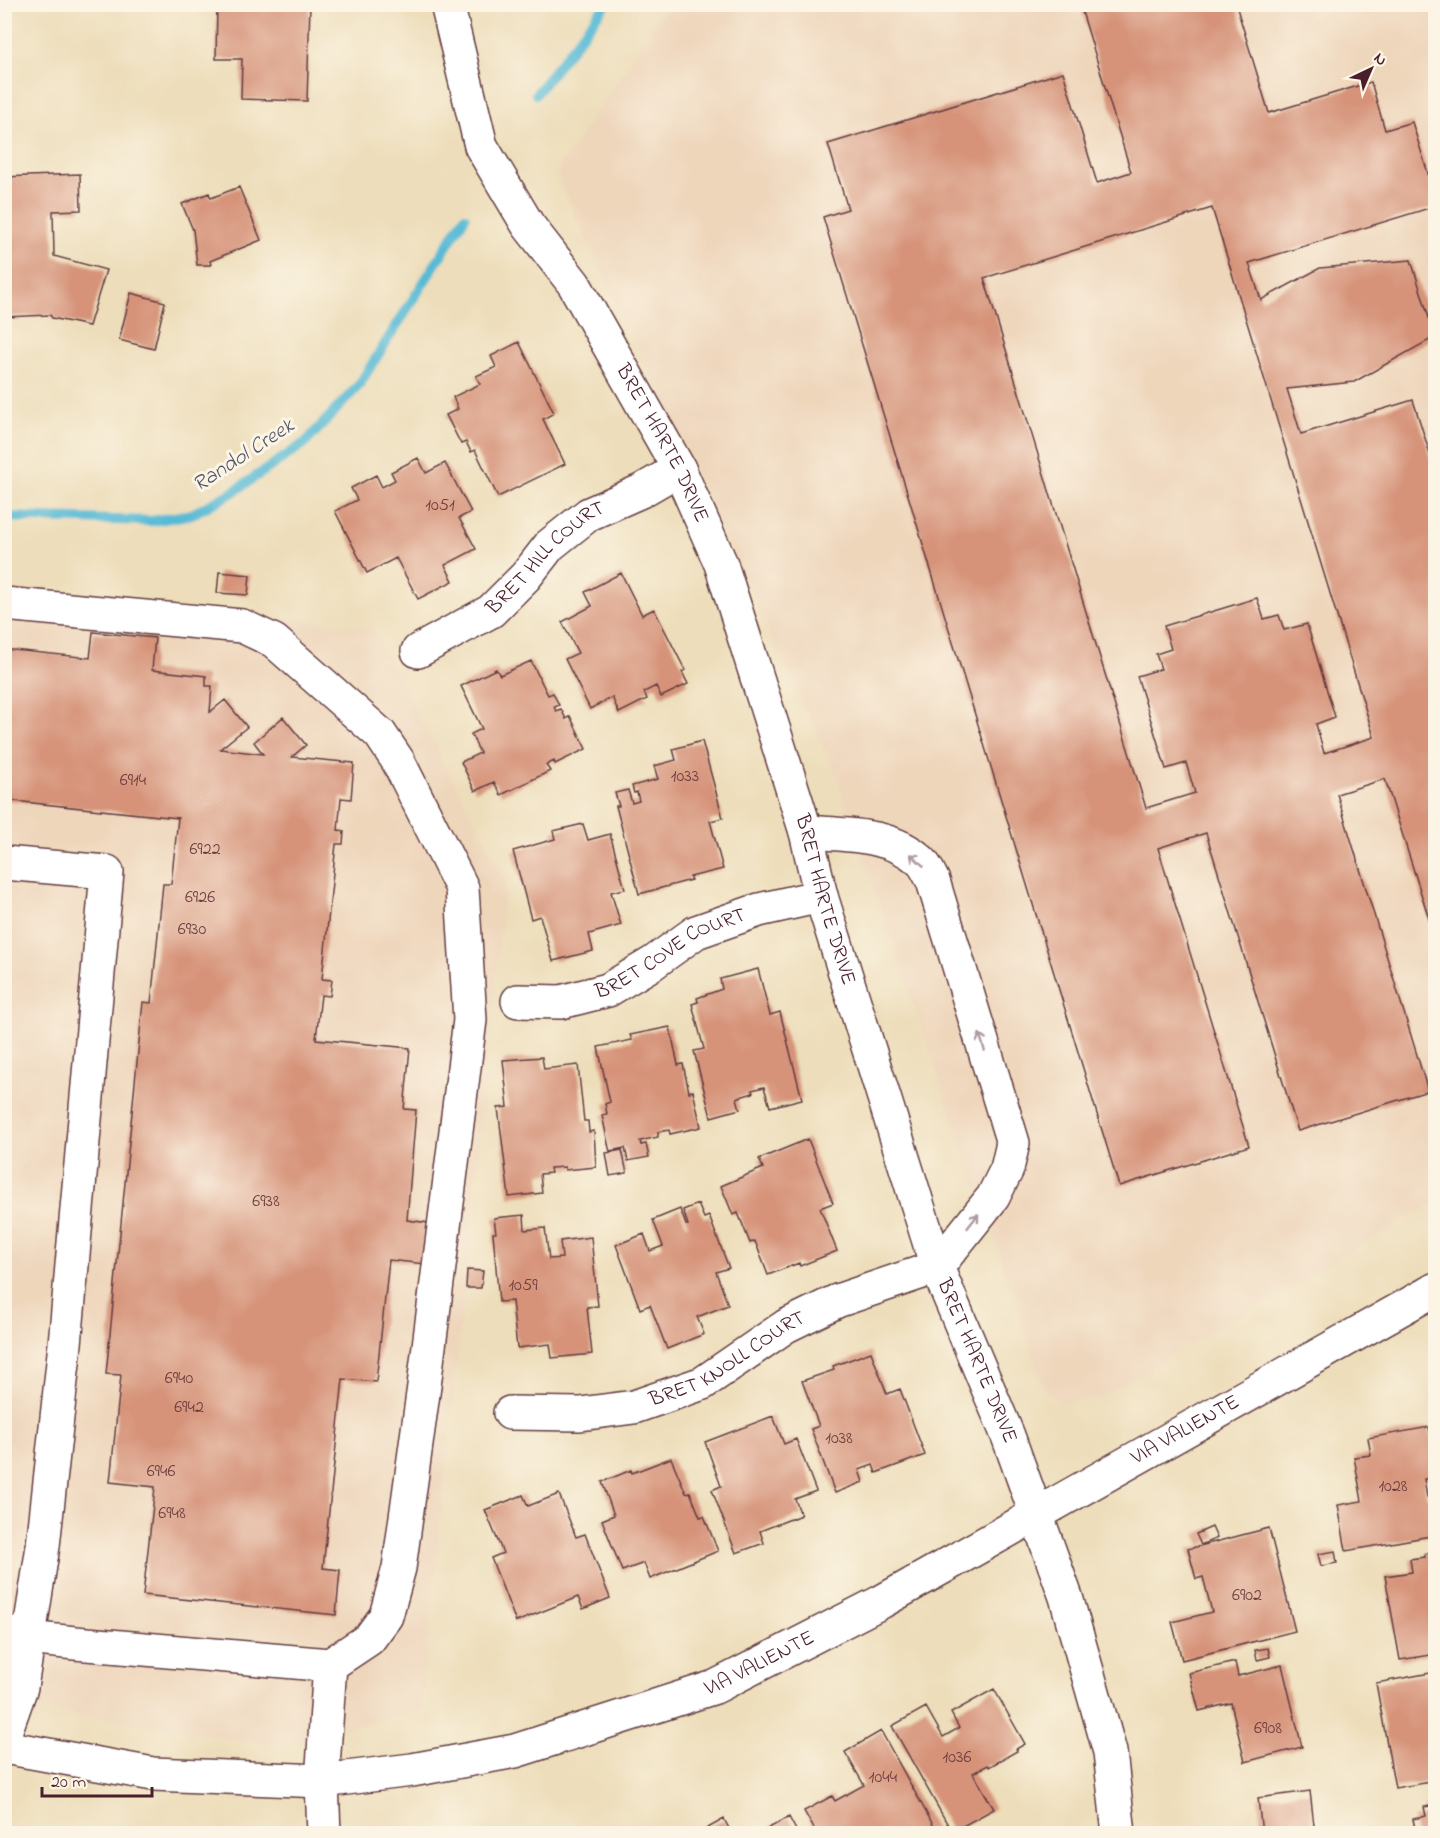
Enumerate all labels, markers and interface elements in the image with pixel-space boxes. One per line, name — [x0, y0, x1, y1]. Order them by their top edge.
north arrow — [1341, 39, 1401, 99]
text: N — [1368, 47, 1392, 72]
street label: BRET HARTE DRIVE — [607, 358, 716, 528]
water label: Randol Creek — [187, 410, 302, 501]
house number: 1051 — [425, 493, 455, 519]
street label: BRET HILL COURT — [479, 494, 610, 623]
house number: 1033 — [671, 764, 699, 790]
house number: 6914 — [120, 768, 147, 794]
street label: BRET HARTE DRIVE — [786, 810, 863, 989]
house number: 6922 — [189, 837, 221, 863]
one-way arrow — [910, 853, 925, 867]
house number: 6926 — [185, 885, 215, 911]
street label: BRET COVE COURT — [591, 901, 750, 1008]
house number: 6930 — [178, 917, 206, 943]
one-way arrow — [976, 1033, 987, 1052]
house number: 6938 — [252, 1189, 280, 1215]
one-way arrow — [967, 1214, 980, 1230]
house number: 1059 — [508, 1273, 538, 1299]
street label: BRET HARTE DRIVE — [928, 1273, 1024, 1447]
street label: BRET KNOLL COURT — [644, 1304, 811, 1416]
house number: 6940 — [165, 1366, 193, 1392]
street label: VIA VALIENTE — [1125, 1388, 1245, 1473]
house number: 6942 — [174, 1395, 204, 1421]
house number: 1038 — [825, 1426, 853, 1452]
house number: 6946 — [147, 1459, 175, 1485]
house number: 1028 — [1378, 1474, 1408, 1500]
house number: 6948 — [158, 1501, 186, 1527]
house number: 6902 — [1232, 1583, 1262, 1609]
street label: VIA VALIENTE — [700, 1623, 820, 1705]
house number: 6908 — [1254, 1716, 1282, 1742]
house number: 1036 — [943, 1745, 972, 1771]
scale bar — [42, 1760, 152, 1798]
house number: 1044 — [869, 1765, 898, 1791]
text: 20 m — [51, 1770, 86, 1796]

